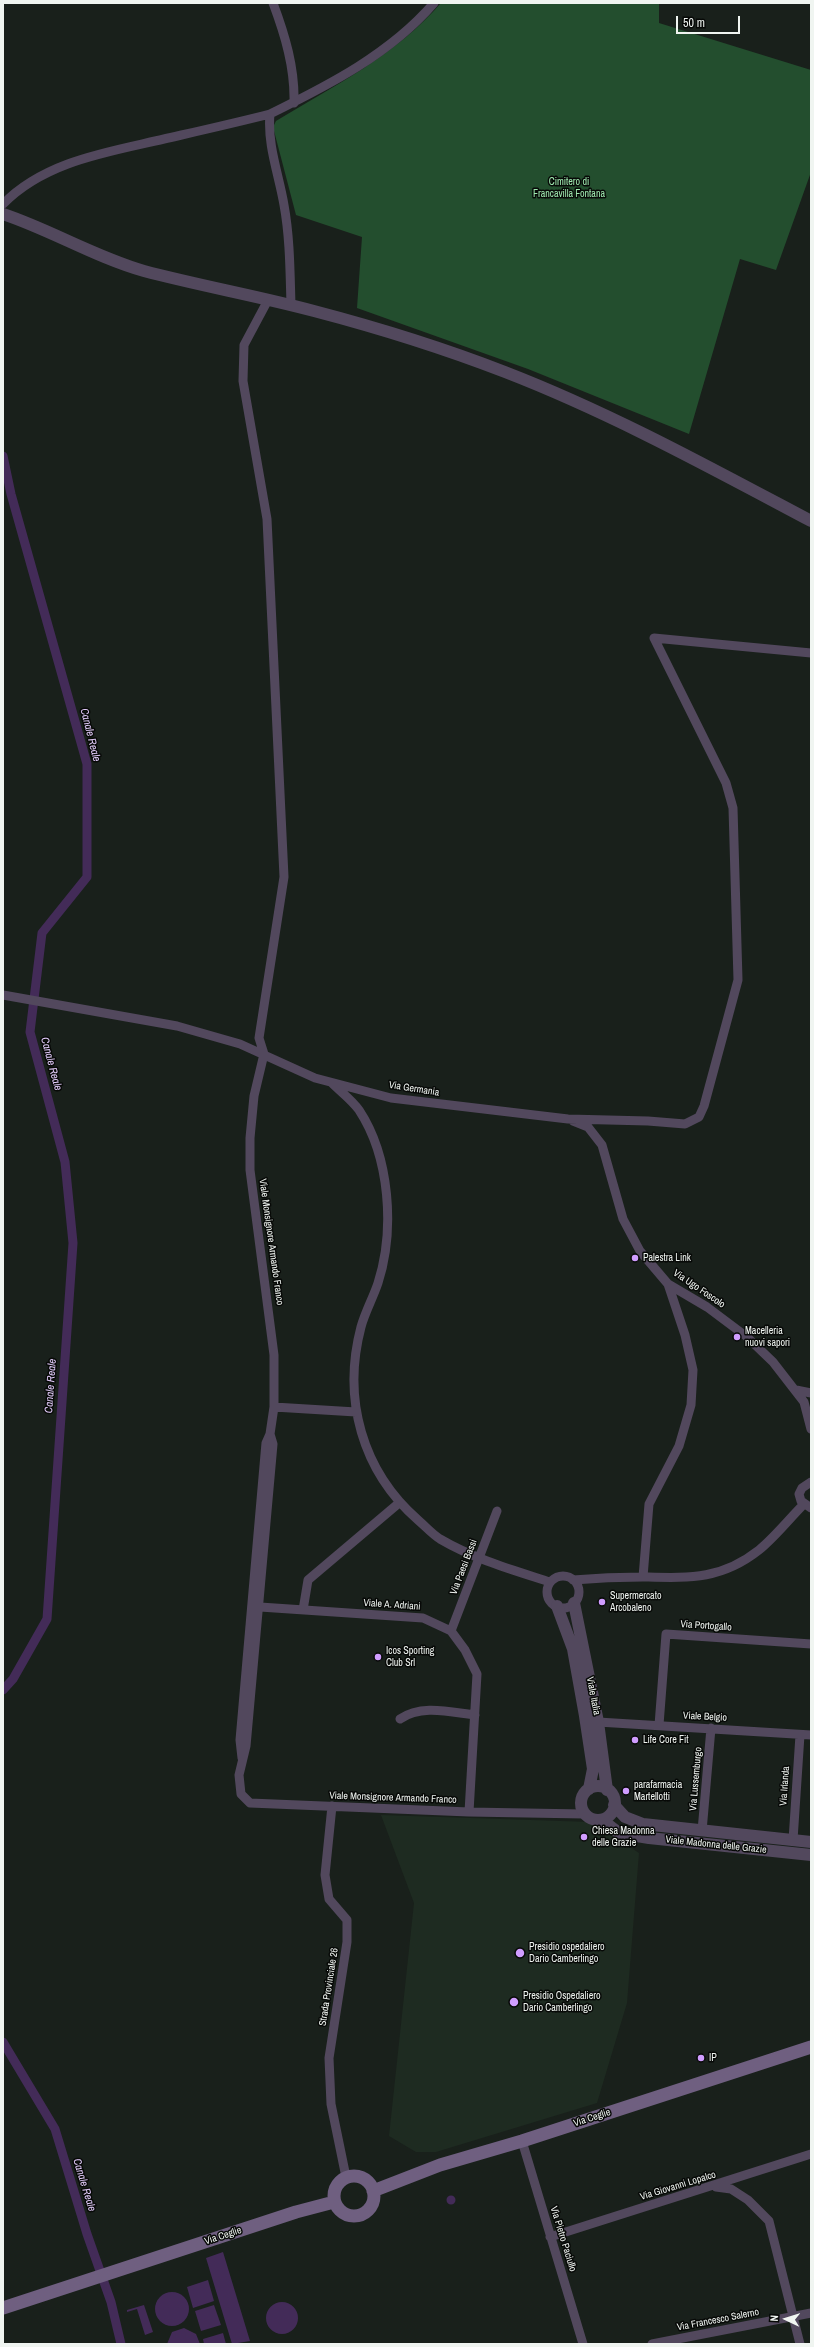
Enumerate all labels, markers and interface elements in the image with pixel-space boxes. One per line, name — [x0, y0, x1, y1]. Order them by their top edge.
scale bar — [678, 8, 742, 34]
text: 50 m — [683, 15, 705, 31]
park label: Cimitero di Francavilla Fontana — [533, 176, 605, 200]
water label: Canale Reale — [77, 707, 103, 763]
water label: Canale Reale — [38, 1036, 64, 1092]
street label: Via Germania — [388, 1079, 440, 1099]
street label: Viale Monsignore Armando Franco — [256, 1178, 286, 1306]
place label: Palestra Link — [643, 1252, 691, 1264]
marker: Palestra Link — [630, 1253, 640, 1263]
street label: Via Ugo Foscolo — [671, 1267, 727, 1311]
place label: Macelleria nuovi sapori — [745, 1325, 790, 1348]
marker: Macelleria nuovi sapori — [732, 1332, 742, 1342]
water label: Canale Reale — [43, 1358, 59, 1414]
street label: Via Paesi Bassi — [448, 1538, 480, 1596]
place label: Supermercato Arcobaleno — [610, 1590, 661, 1614]
street label: Viale A. Adriani — [363, 1597, 421, 1613]
marker: Supermercato Arcobaleno — [597, 1597, 607, 1607]
street label: Via Portogallo — [680, 1618, 732, 1634]
place label: Icos Sporting Club Srl — [386, 1645, 434, 1668]
marker: Icos Sporting Club Srl — [373, 1652, 383, 1662]
street label: Viale Italia — [583, 1676, 603, 1716]
street label: Viale Belgio — [683, 1710, 727, 1724]
place label: Life Core Fit — [643, 1734, 689, 1746]
marker: Life Core Fit — [630, 1735, 640, 1745]
street label: Via Lussemburgo — [687, 1747, 705, 1811]
street label: Via Irlanda — [778, 1766, 792, 1806]
place label: parafarmacia Martellotti — [634, 1779, 682, 1802]
marker: parafarmacia Martellotti — [621, 1786, 631, 1796]
street label: Viale Monsignore Armando Franco — [329, 1790, 457, 1806]
place label: Chiesa Madonna delle Grazie — [592, 1825, 654, 1848]
marker: Chiesa Madonna delle Grazie — [579, 1832, 589, 1842]
street label: Viale Madonna delle Grazie — [665, 1834, 767, 1856]
place label: Presidio ospedaliero Dario Camberlingo — [529, 1941, 605, 1964]
street label: Strada Provinciale 26 — [317, 1947, 341, 2027]
marker: Presidio ospedaliero Dario Camberlingo — [514, 1947, 526, 1959]
place label: Presidio Ospedaliero Dario Camberlingo — [523, 1990, 600, 2014]
marker: Presidio Ospedaliero Dario Camberlingo — [508, 1996, 520, 2008]
place label: IP — [709, 2052, 717, 2064]
marker: IP — [696, 2053, 706, 2063]
street label: Via Ceglie — [572, 2106, 612, 2130]
water label: Canale Reale — [70, 2157, 98, 2213]
street label: Via Giovanni Lopalco — [639, 2169, 717, 2203]
street label: Via Pietro Paciullo — [547, 2205, 579, 2273]
street label: Via Ceglie — [203, 2224, 243, 2248]
north arrow — [766, 2299, 806, 2339]
street label: Via Francesco Salerno — [676, 2306, 760, 2334]
text: N — [767, 2314, 781, 2322]

